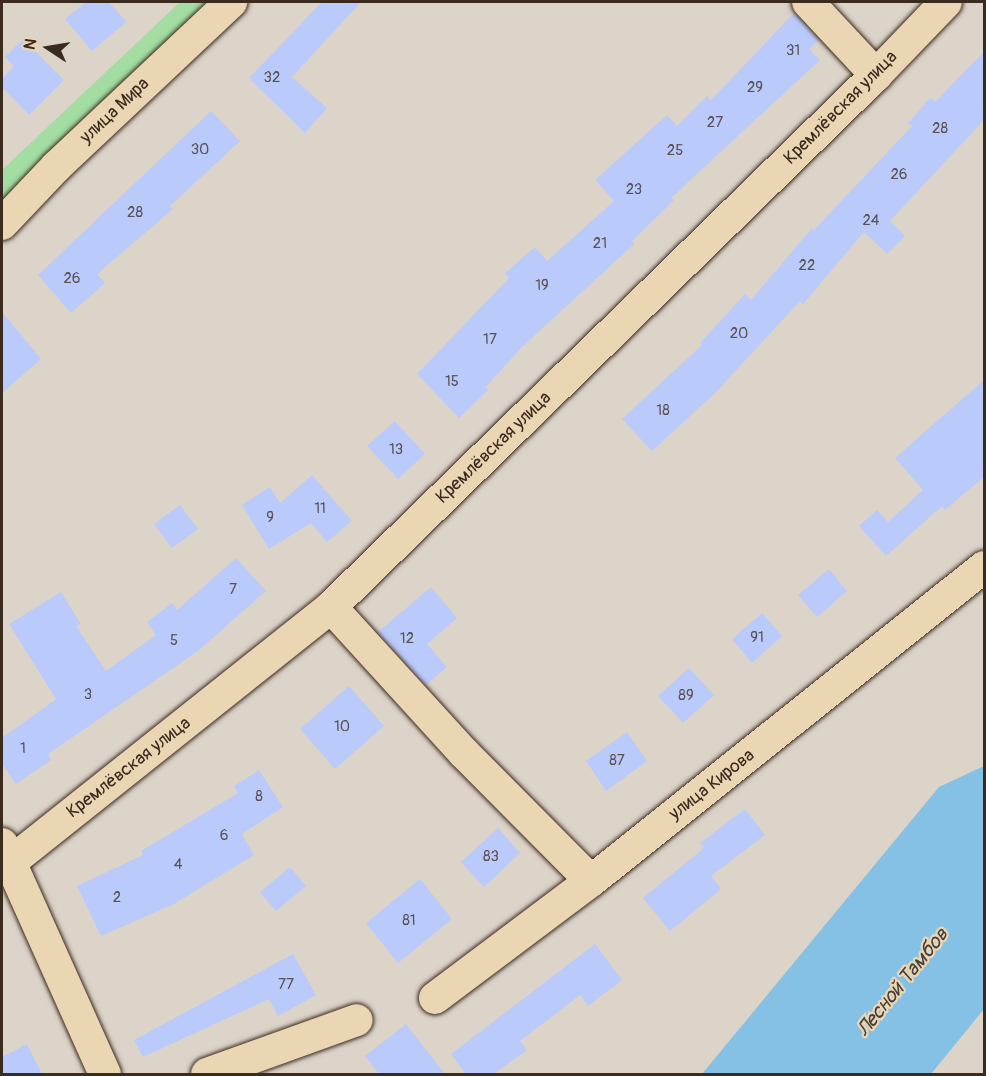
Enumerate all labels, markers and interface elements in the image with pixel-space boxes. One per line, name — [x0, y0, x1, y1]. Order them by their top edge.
north arrow — [18, 18, 78, 78]
text: N — [19, 37, 41, 52]
house number: 31 — [786, 42, 800, 60]
street label: Кремлёвская улица — [780, 47, 902, 169]
house number: 32 — [264, 69, 280, 87]
street label: улица Мира — [76, 74, 154, 148]
house number: 29 — [747, 79, 763, 97]
house number: 27 — [707, 114, 723, 132]
house number: 28 — [932, 120, 948, 138]
house number: 30 — [191, 141, 209, 159]
house number: 25 — [667, 142, 683, 160]
house number: 26 — [890, 166, 908, 184]
house number: 23 — [626, 181, 642, 199]
house number: 28 — [127, 204, 143, 222]
house number: 24 — [862, 212, 880, 230]
house number: 21 — [593, 235, 607, 253]
house number: 22 — [799, 257, 815, 275]
house number: 26 — [63, 270, 81, 288]
house number: 19 — [535, 277, 549, 295]
house number: 20 — [730, 325, 748, 343]
house number: 17 — [483, 331, 497, 349]
house number: 15 — [445, 373, 459, 391]
street label: Кремлёвская улица — [432, 388, 556, 508]
house number: 18 — [656, 402, 670, 420]
house number: 13 — [389, 441, 403, 459]
house number: 11 — [314, 500, 326, 518]
house number: 9 — [266, 509, 274, 527]
house number: 7 — [229, 581, 237, 599]
house number: 91 — [750, 629, 764, 647]
house number: 12 — [400, 630, 414, 648]
house number: 5 — [170, 632, 178, 650]
house number: 3 — [84, 686, 92, 704]
house number: 89 — [678, 687, 694, 705]
street label: Кремлёвская улица — [63, 713, 195, 823]
house number: 10 — [334, 718, 350, 736]
house number: 1 — [20, 740, 26, 758]
street label: улица Кирова — [665, 745, 759, 825]
house number: 87 — [609, 752, 625, 770]
house number: 8 — [255, 788, 263, 806]
house number: 6 — [220, 827, 228, 845]
house number: 83 — [483, 848, 499, 866]
house number: 4 — [174, 856, 182, 874]
house number: 2 — [113, 889, 121, 907]
house number: 81 — [402, 912, 416, 930]
water label: Лесной Тамбов — [851, 923, 953, 1041]
house number: 77 — [278, 976, 294, 994]

